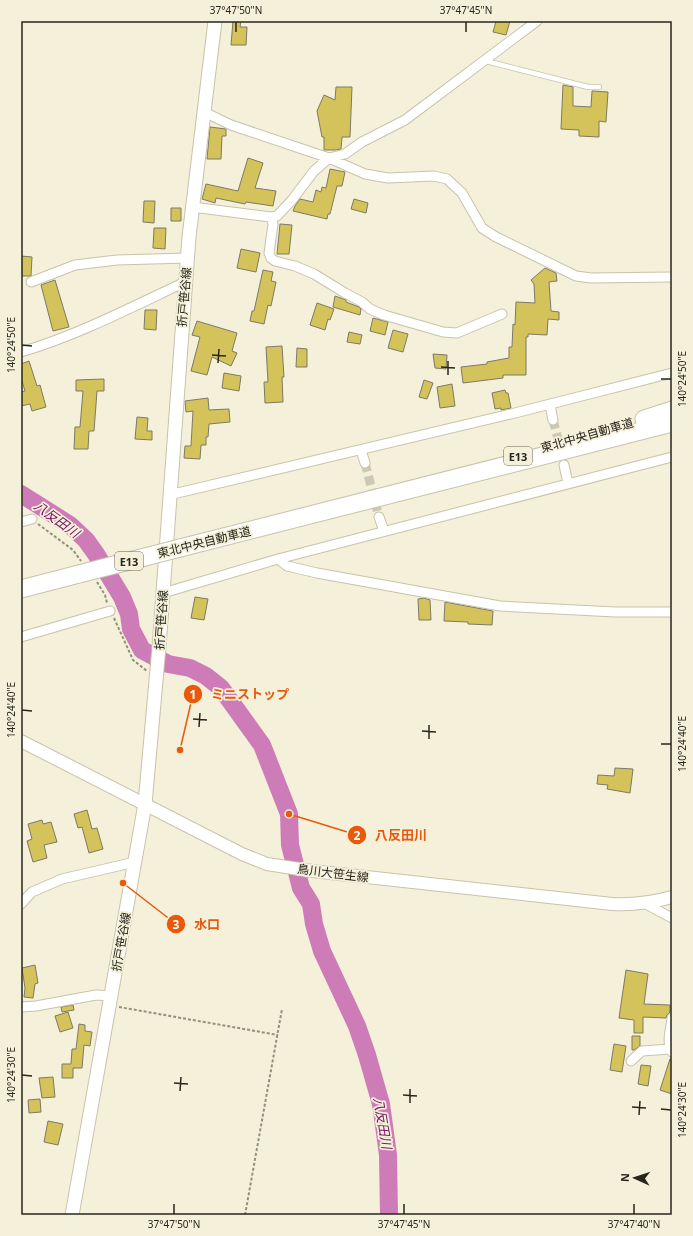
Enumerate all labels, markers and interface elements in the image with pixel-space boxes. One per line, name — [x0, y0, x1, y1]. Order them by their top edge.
text: 37°47'50"N — [210, 3, 262, 17]
text: 37°47'45"N — [440, 3, 492, 17]
street label: 折戸笹谷線 — [173, 266, 195, 328]
text: 140°24'50"E — [4, 317, 18, 373]
text: 140°24'50"E — [675, 351, 689, 407]
street label: 東北中央自動車道 — [539, 414, 635, 456]
road number: E13 — [504, 447, 532, 465]
water label: 八反田川 — [31, 496, 85, 543]
street label: 東北中央自動車道 — [155, 522, 253, 562]
road number: E13 — [115, 552, 143, 570]
street label: 折戸笹谷線 — [150, 589, 172, 651]
text: 140°24'40"E — [4, 682, 18, 738]
callout: ミニストップ — [183, 682, 297, 707]
text: ミニストップ — [211, 685, 289, 703]
text: 1 — [190, 686, 196, 703]
text: 140°24'40"E — [675, 716, 689, 772]
callout: 八反田川 — [347, 823, 435, 848]
text: 八反田川 — [375, 826, 427, 844]
text: 2 — [354, 827, 361, 844]
street label: 鳥川大笹生線 — [296, 860, 370, 886]
street label: 折戸笹谷線 — [107, 911, 135, 973]
callout: 水口 — [166, 912, 228, 937]
text: 水口 — [194, 915, 220, 933]
text: 3 — [173, 916, 180, 933]
text: 140°24'30"E — [4, 1047, 18, 1103]
text: 140°24'30"E — [675, 1082, 689, 1138]
water label: 八反田川 — [370, 1096, 397, 1152]
north arrow — [615, 1158, 655, 1198]
text: N — [617, 1173, 632, 1182]
text: 37°47'50"N — [148, 1217, 200, 1231]
text: 37°47'45"N — [378, 1217, 430, 1231]
text: 37°47'40"N — [608, 1217, 660, 1231]

